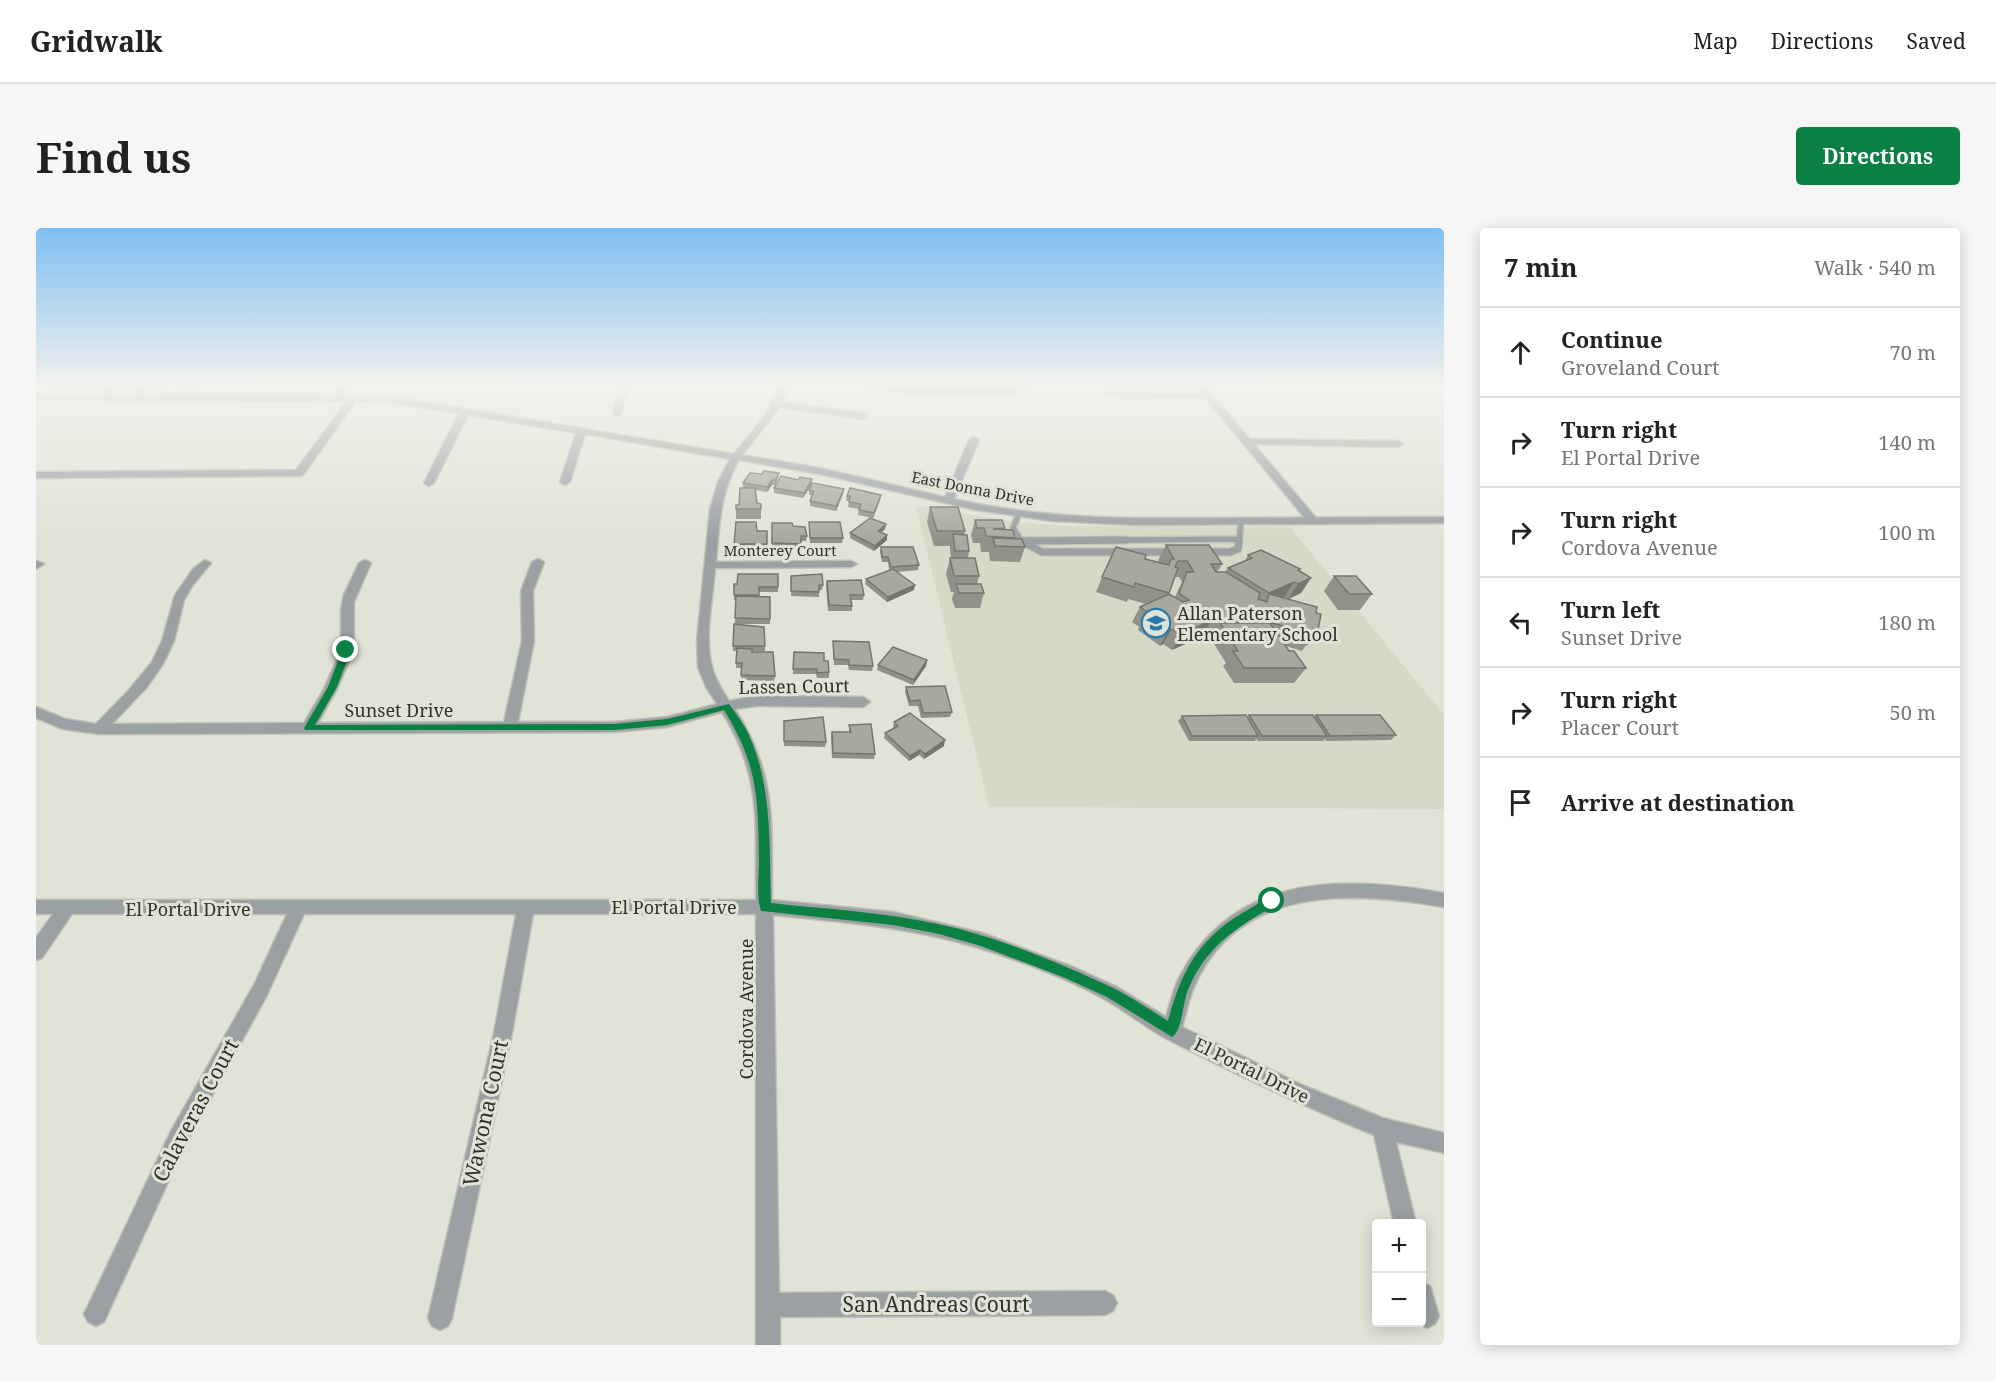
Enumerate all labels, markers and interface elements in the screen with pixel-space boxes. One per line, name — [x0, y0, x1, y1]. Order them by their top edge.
text: Gridwalk — [30, 22, 163, 60]
text: Map — [1693, 27, 1738, 55]
text: Directions — [1771, 27, 1873, 55]
text: Saved — [1906, 27, 1966, 55]
button: Directions — [1796, 127, 1960, 185]
text: Find us — [36, 128, 191, 185]
text: 7 min — [1504, 249, 1578, 285]
text: Walk · 540 m — [1814, 254, 1936, 281]
text: Continue — [1561, 324, 1663, 354]
icon: ahead — [1504, 336, 1537, 369]
text: 70 m — [1890, 339, 1936, 366]
text: Groveland Court — [1561, 354, 1719, 381]
text: Turn right — [1561, 414, 1677, 444]
icon: right — [1504, 426, 1537, 459]
text: 140 m — [1878, 429, 1936, 456]
text: El Portal Drive — [1561, 444, 1700, 471]
street label: East Donna Drive — [910, 466, 1036, 510]
text: Turn right — [1561, 504, 1677, 534]
icon: right — [1504, 516, 1537, 549]
text: 100 m — [1878, 519, 1936, 546]
text: Cordova Avenue — [1561, 534, 1718, 561]
street label: Monterey Court — [724, 540, 836, 560]
text: Turn left — [1561, 594, 1660, 624]
place label: Allan Paterson Elementary School — [1177, 601, 1338, 646]
icon: left — [1504, 606, 1537, 639]
school or university icon: Allan Paterson Elementary School — [1140, 607, 1172, 639]
text: 180 m — [1878, 609, 1936, 636]
text: Sunset Drive — [1561, 624, 1682, 651]
route end — [332, 636, 358, 662]
street label: Lassen Court — [738, 673, 850, 699]
text: Turn right — [1561, 684, 1677, 714]
icon: right — [1504, 696, 1537, 729]
street label: Sunset Drive — [345, 698, 453, 722]
text: 50 m — [1890, 699, 1936, 726]
text: Placer Court — [1561, 714, 1679, 741]
icon: arrive — [1504, 786, 1537, 819]
text: Arrive at destination — [1561, 787, 1795, 817]
route start — [1258, 887, 1284, 913]
street label: El Portal Drive — [611, 895, 737, 919]
street label: El Portal Drive — [125, 897, 251, 921]
street label: Cordova Avenue — [734, 939, 758, 1079]
street label: El Portal Drive — [1190, 1032, 1314, 1108]
street label: Calaveras Court — [145, 1034, 245, 1186]
street label: Wawona Court — [456, 1037, 514, 1189]
map controls — [1372, 1219, 1426, 1327]
button: + — [1372, 1219, 1426, 1273]
button: − — [1372, 1273, 1426, 1327]
street label: San Andreas Court — [842, 1290, 1030, 1318]

